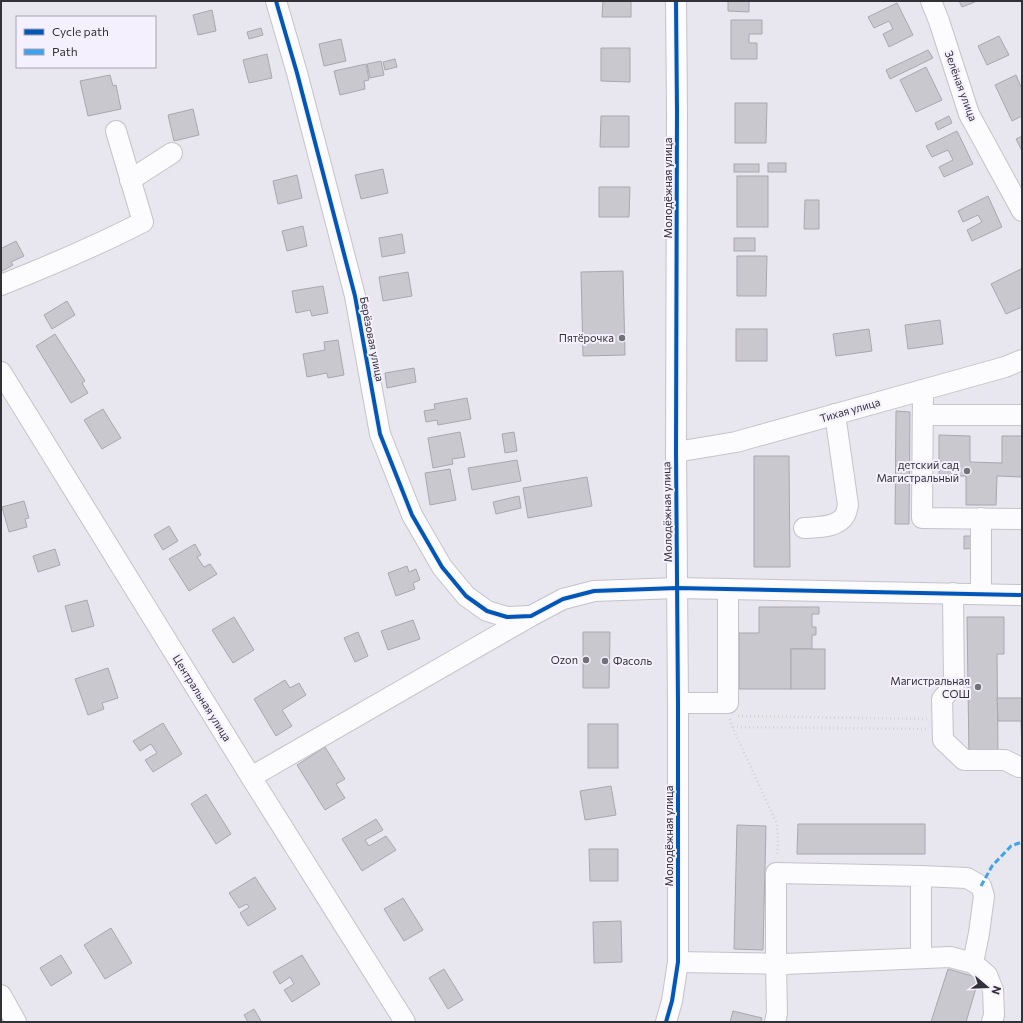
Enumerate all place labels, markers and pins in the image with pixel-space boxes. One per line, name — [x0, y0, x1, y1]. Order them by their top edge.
place label: Пятёрочка — [559, 331, 614, 344]
marker: Пятёрочка — [617, 333, 627, 343]
place label: детский сад Магистральный — [876, 458, 960, 484]
marker: детский сад Магистральный — [962, 466, 972, 476]
place label: Ozon — [551, 653, 578, 666]
place label: Фасоль — [613, 654, 652, 667]
marker: Ozon — [581, 655, 591, 665]
marker: Фасоль — [600, 656, 610, 666]
place label: Магистральная СОШ — [890, 674, 970, 700]
marker: Магистральная СОШ — [973, 682, 983, 692]

